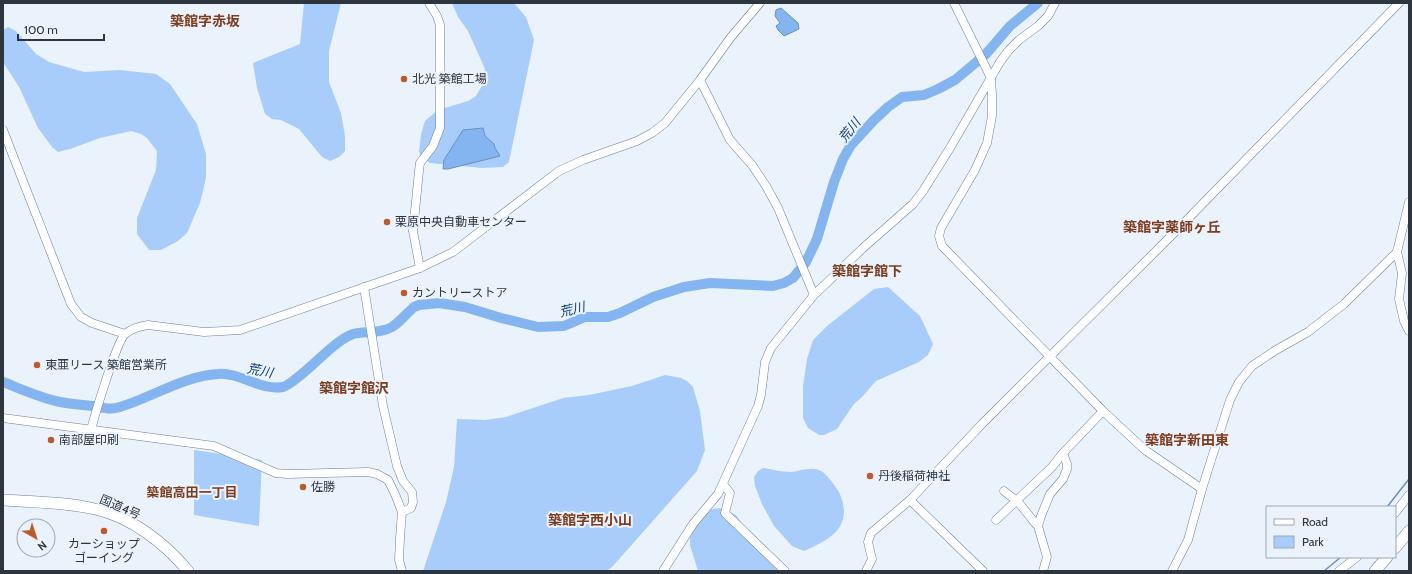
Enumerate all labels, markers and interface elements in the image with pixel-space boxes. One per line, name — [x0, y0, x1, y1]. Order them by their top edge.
district label: 築館字赤坂 — [170, 12, 240, 30]
scale bar — [18, 16, 104, 42]
text: 100 m — [24, 22, 58, 37]
place label: 北光 築館工場 — [412, 71, 487, 86]
marker: 北光 築館工場 — [399, 74, 409, 84]
water label: 荒川 — [835, 113, 865, 145]
place label: 栗原中央自動車センター — [395, 214, 527, 229]
marker: 栗原中央自動車センター — [382, 217, 392, 227]
district label: 築館字薬師ヶ丘 — [1123, 218, 1221, 236]
district label: 築館字館下 — [832, 262, 902, 280]
place label: カントリーストア — [412, 285, 507, 300]
marker: カントリーストア — [399, 288, 409, 298]
water label: 荒川 — [558, 298, 588, 320]
place label: 東亜リース 築館営業所 — [45, 357, 167, 372]
marker: 東亜リース 築館営業所 — [32, 360, 42, 370]
water label: 荒川 — [246, 360, 276, 381]
district label: 築館字館沢 — [319, 379, 389, 397]
district label: 築館字新田東 — [1145, 431, 1229, 449]
place label: 南部屋印刷 — [59, 432, 119, 447]
marker: 南部屋印刷 — [46, 435, 56, 445]
place label: 丹後稲荷神社 — [878, 468, 950, 483]
marker: 丹後稲荷神社 — [865, 471, 875, 481]
place label: 佐勝 — [311, 479, 335, 494]
marker: 佐勝 — [298, 482, 308, 492]
district label: 築館高田一丁目 — [146, 484, 238, 500]
street label: 国道4号 — [98, 491, 143, 522]
legend — [1266, 506, 1396, 558]
district label: 築館字西小山 — [548, 511, 632, 529]
text: Road — [1302, 514, 1328, 529]
north arrow — [16, 518, 56, 558]
marker: カーショップ ゴーイング — [99, 526, 109, 536]
text: Park — [1302, 534, 1324, 549]
place label: カーショップ ゴーイング — [68, 536, 140, 565]
text: N — [35, 538, 50, 554]

